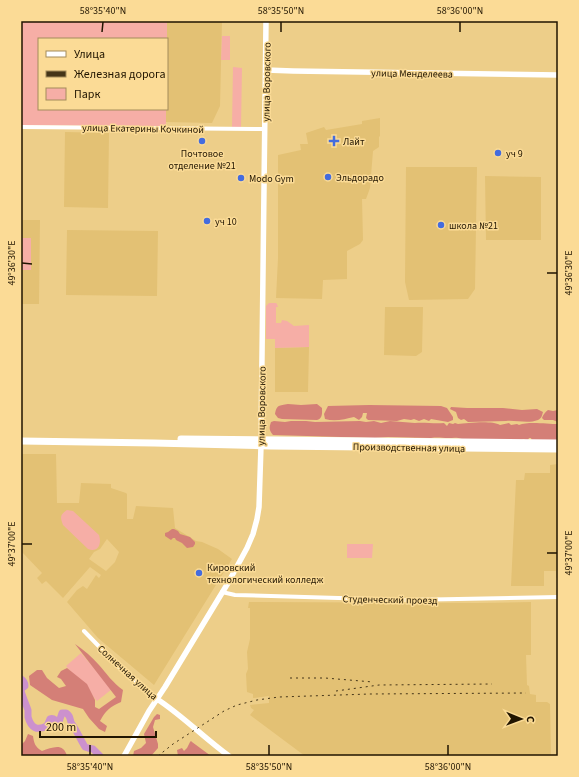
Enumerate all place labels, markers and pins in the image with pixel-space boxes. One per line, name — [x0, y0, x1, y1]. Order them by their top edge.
marker: Лайт — [328, 135, 340, 147]
place label: Лайт — [343, 135, 365, 149]
marker: Почтовое отделение №21 — [197, 136, 207, 146]
place label: Почтовое отделение №21 — [168, 147, 236, 173]
place label: уч 9 — [506, 147, 523, 161]
marker: уч 9 — [493, 148, 503, 158]
place label: Эльдорадо — [336, 171, 384, 185]
place label: Modo Gym — [249, 172, 294, 186]
marker: Эльдорадо — [323, 172, 333, 182]
marker: Modo Gym — [236, 173, 246, 183]
place label: уч 10 — [215, 215, 237, 229]
marker: уч 10 — [202, 216, 212, 226]
place label: школа №21 — [449, 219, 498, 233]
marker: школа №21 — [436, 220, 446, 230]
place label: Кировский технологический колледж — [207, 561, 323, 587]
marker: Кировский технологический колледж — [194, 568, 204, 578]

